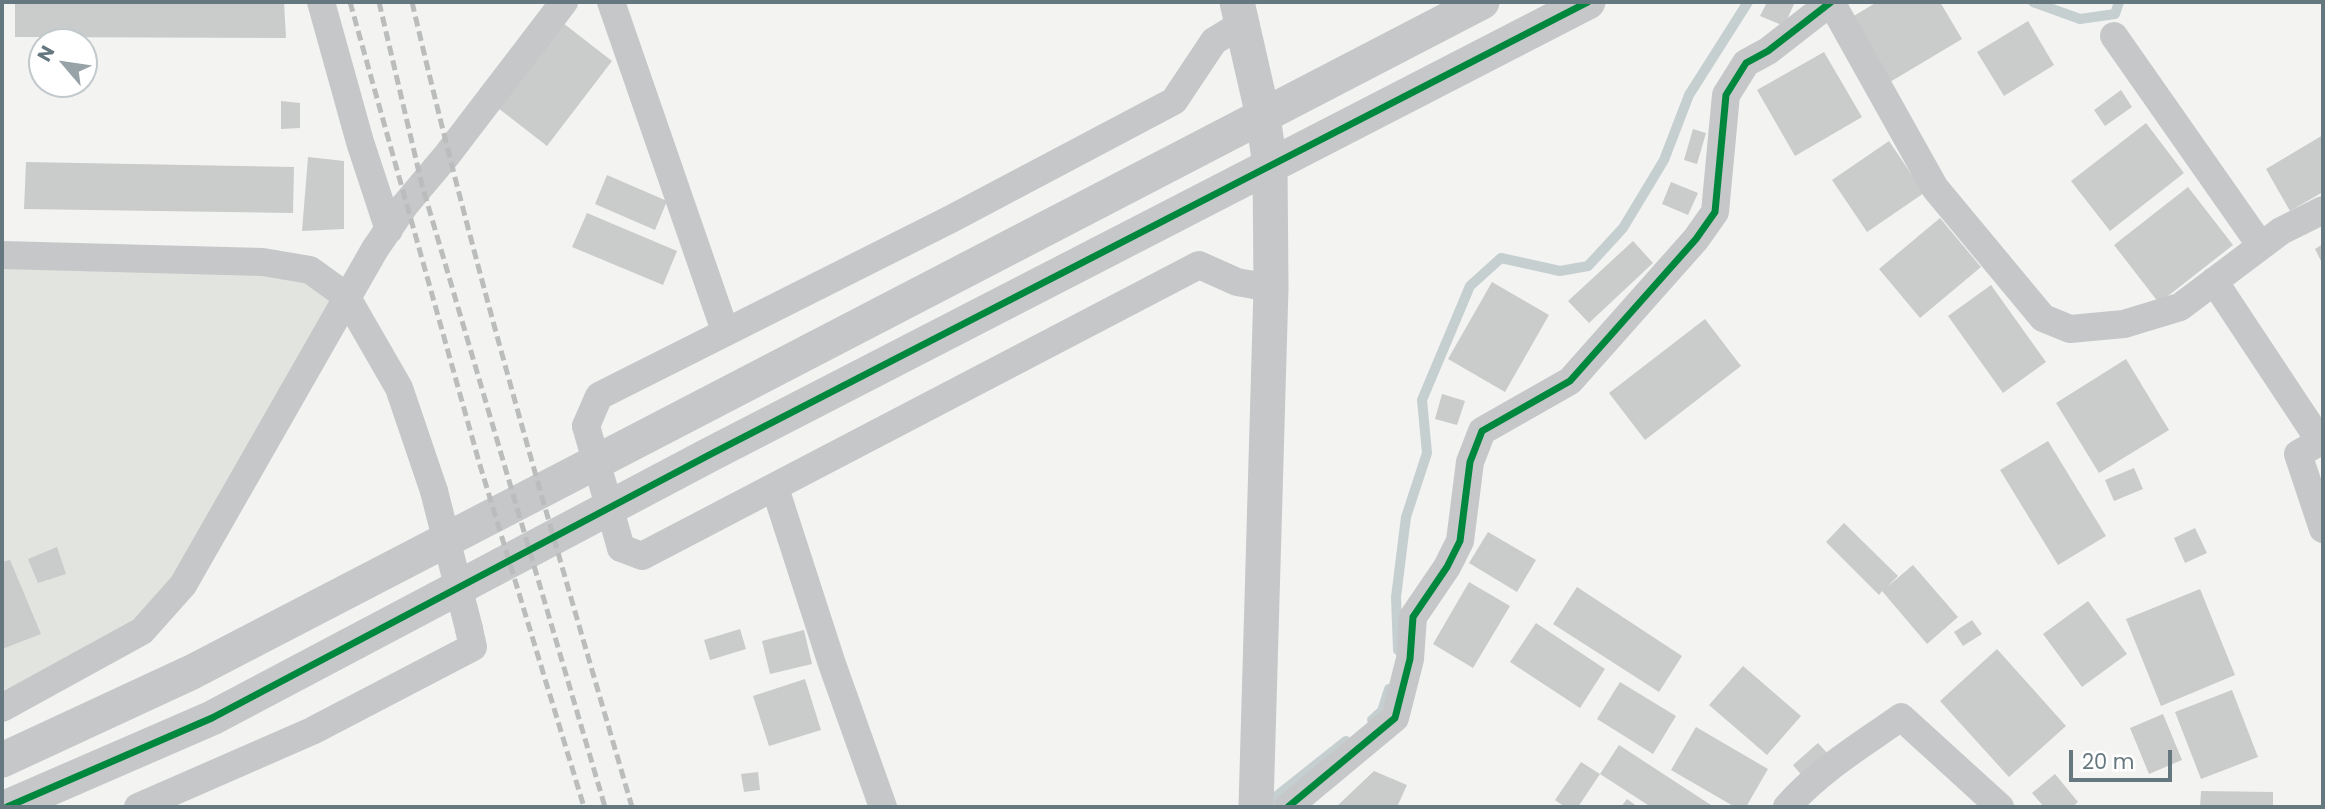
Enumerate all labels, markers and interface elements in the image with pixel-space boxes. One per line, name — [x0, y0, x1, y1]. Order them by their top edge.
north arrow — [28, 28, 98, 98]
text: N — [31, 41, 61, 66]
scale bar — [2073, 736, 2176, 780]
text: 20 m — [2082, 747, 2135, 776]

